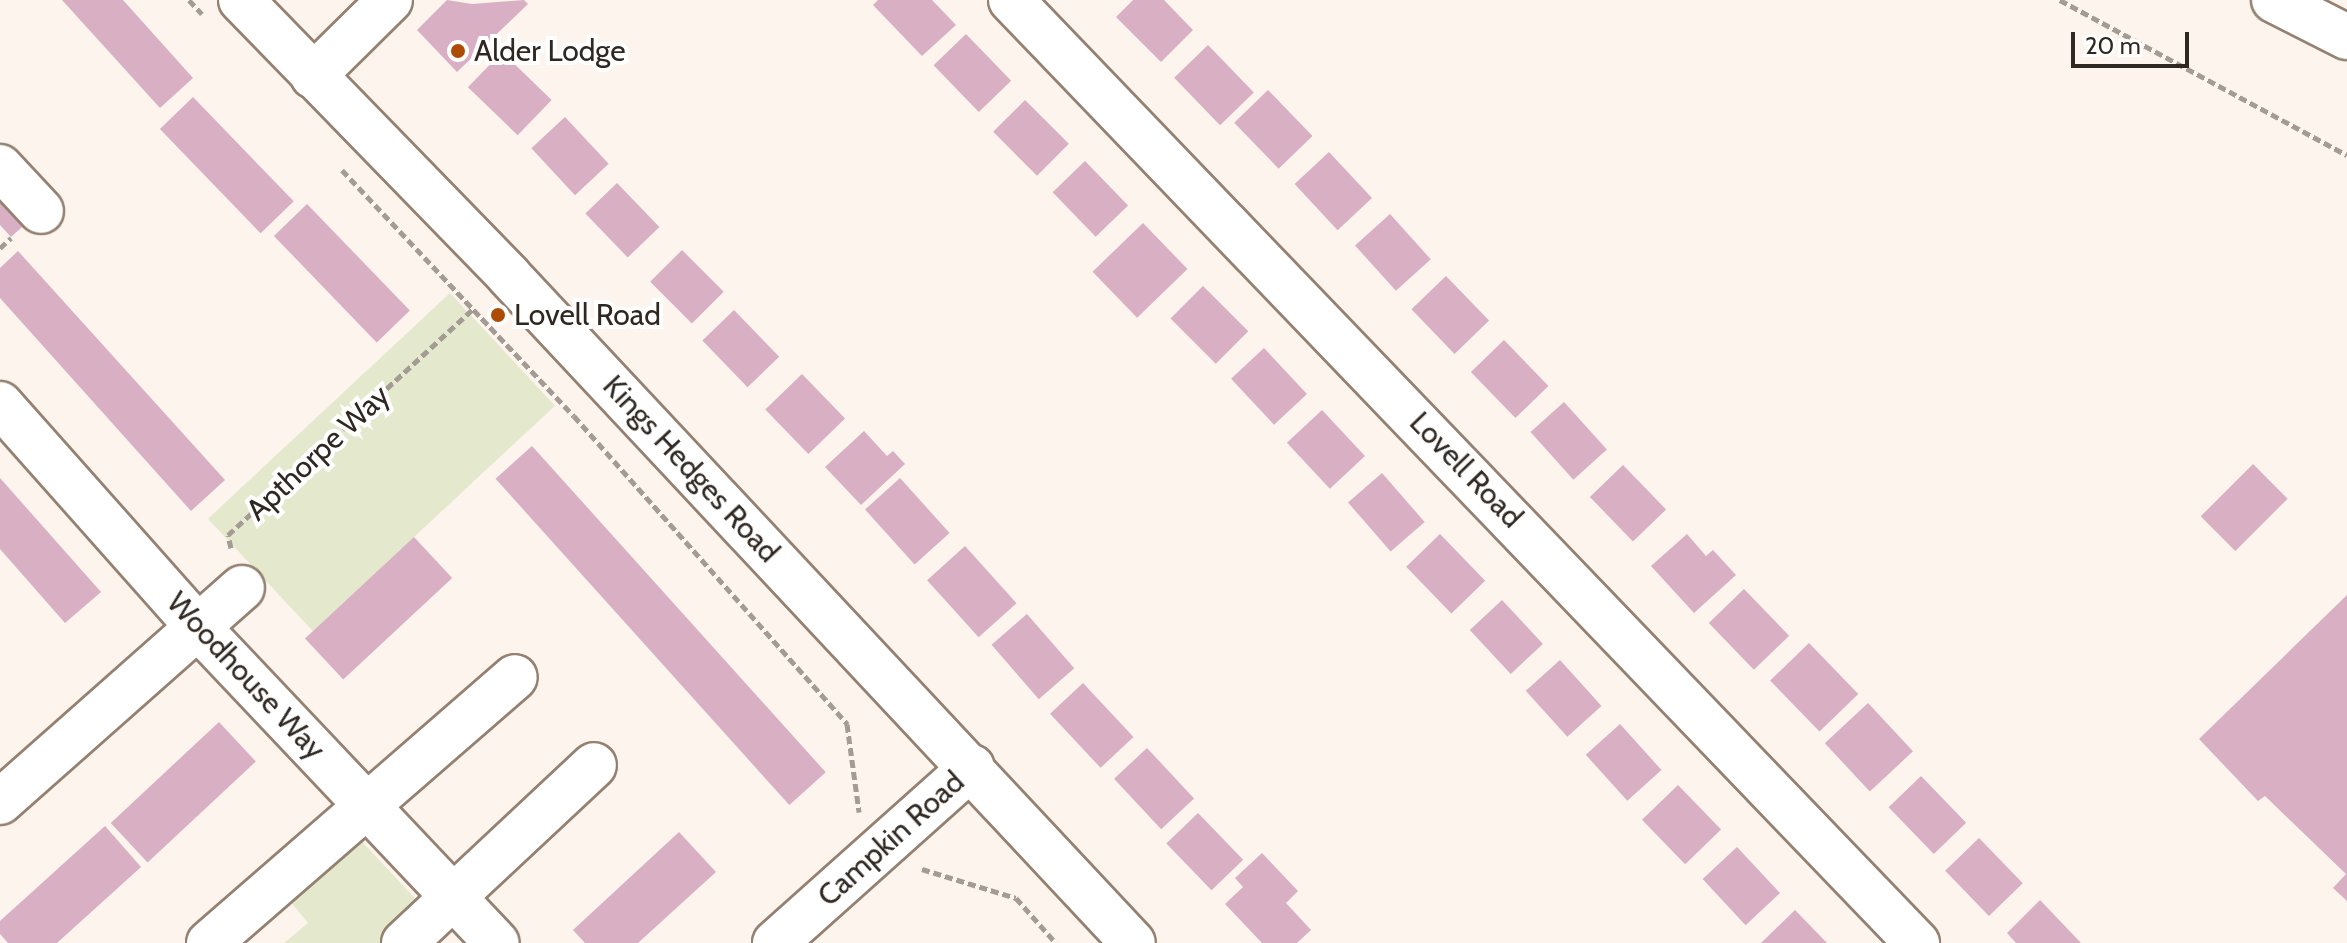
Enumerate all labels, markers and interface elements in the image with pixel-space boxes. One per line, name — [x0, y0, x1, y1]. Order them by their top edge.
scale bar — [2075, 16, 2193, 66]
text: 20 m — [2085, 31, 2141, 60]
place label: Alder Lodge — [474, 33, 626, 69]
marker: Alder Lodge — [449, 42, 467, 60]
place label: Lovell Road — [514, 297, 661, 333]
marker: Lovell Road — [489, 306, 507, 324]
street label: Kings Hedges Road — [595, 368, 787, 570]
street label: Apthorpe Way — [239, 378, 397, 528]
street label: Lovell Road — [1402, 405, 1530, 535]
street label: Woodhouse Way — [159, 585, 333, 767]
street label: Campkin Road — [810, 764, 972, 914]

